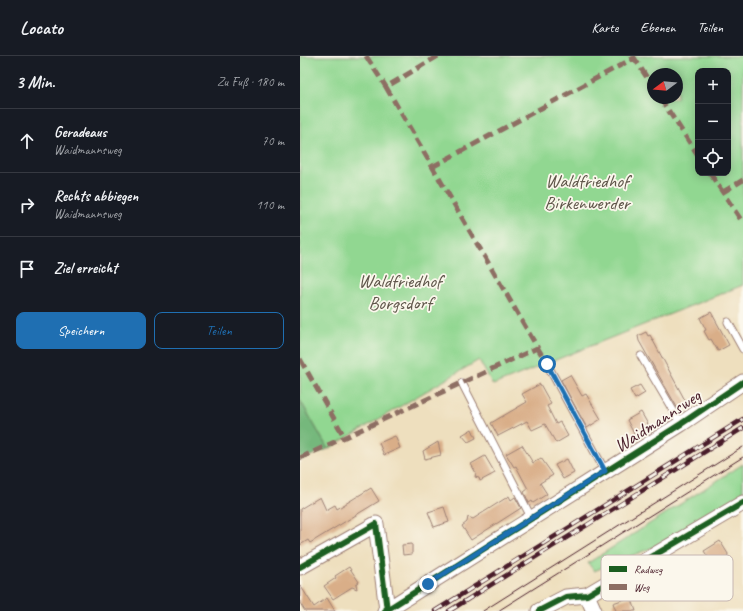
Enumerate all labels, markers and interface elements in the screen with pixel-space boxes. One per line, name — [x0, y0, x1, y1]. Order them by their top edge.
text: Locato — [20, 16, 63, 40]
text: Karte — [591, 19, 618, 36]
text: Ebenen — [640, 19, 675, 36]
text: Teilen — [697, 19, 723, 36]
north arrow — [647, 68, 683, 104]
map controls — [695, 68, 731, 176]
button: + — [695, 68, 731, 104]
text: 3 Min. — [16, 72, 55, 93]
text: Zu Fuß · 180 m — [217, 74, 284, 90]
button: − — [695, 104, 731, 140]
text: Geradeaus — [54, 123, 107, 142]
icon: ahead — [16, 130, 38, 152]
text: 70 m — [262, 133, 284, 149]
button: locate — [695, 140, 731, 176]
text: Waidmannsweg — [54, 142, 122, 158]
park label: Waldfriedhof Birkenwerder — [544, 169, 633, 215]
text: Rechts abbiegen — [54, 187, 138, 206]
icon: right — [16, 194, 38, 216]
text: 110 m — [256, 197, 284, 213]
text: Waidmannsweg — [54, 206, 122, 222]
icon: arrive — [16, 258, 38, 280]
text: Ziel erreicht — [54, 259, 117, 278]
park label: Waldfriedhof Borgsdorf — [358, 269, 446, 315]
button: Speichern — [16, 312, 146, 349]
button: Teilen — [154, 312, 284, 349]
route start — [538, 355, 556, 373]
street label: Waidmannsweg — [610, 383, 707, 458]
legend — [601, 555, 733, 601]
text: Radweg — [634, 562, 663, 576]
route end — [419, 575, 437, 593]
text: Weg — [634, 580, 651, 594]

